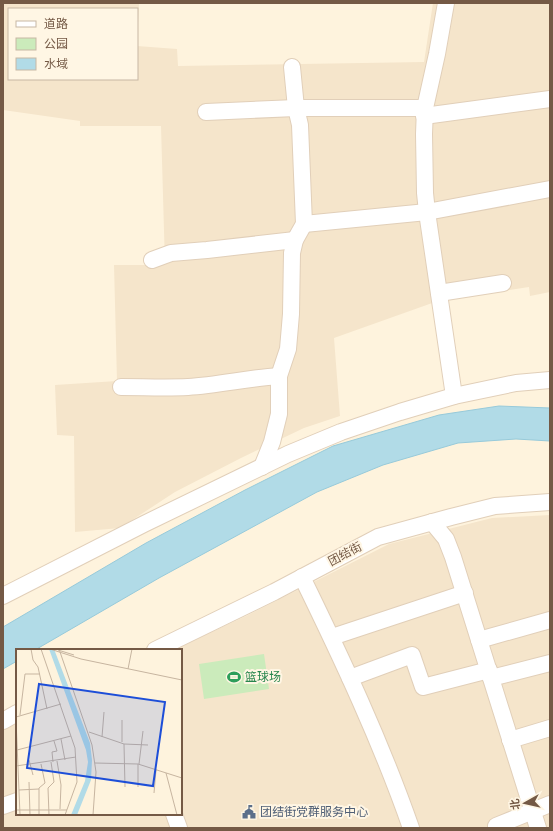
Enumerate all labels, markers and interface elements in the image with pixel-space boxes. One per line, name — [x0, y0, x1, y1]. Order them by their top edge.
legend — [8, 8, 138, 80]
text: 道路 — [44, 17, 68, 31]
text: 公园 — [44, 37, 68, 51]
text: 水域 — [44, 57, 68, 71]
street label: 团结街 — [326, 539, 364, 569]
inset map — [16, 649, 182, 815]
sports icon: 篮球场 — [226, 669, 242, 685]
place label: 篮球场 — [245, 670, 281, 684]
north arrow — [505, 783, 545, 823]
text: 北 — [508, 798, 523, 811]
public building icon: 团结街党群服务中心 — [241, 804, 257, 820]
place label: 团结街党群服务中心 — [260, 805, 368, 819]

